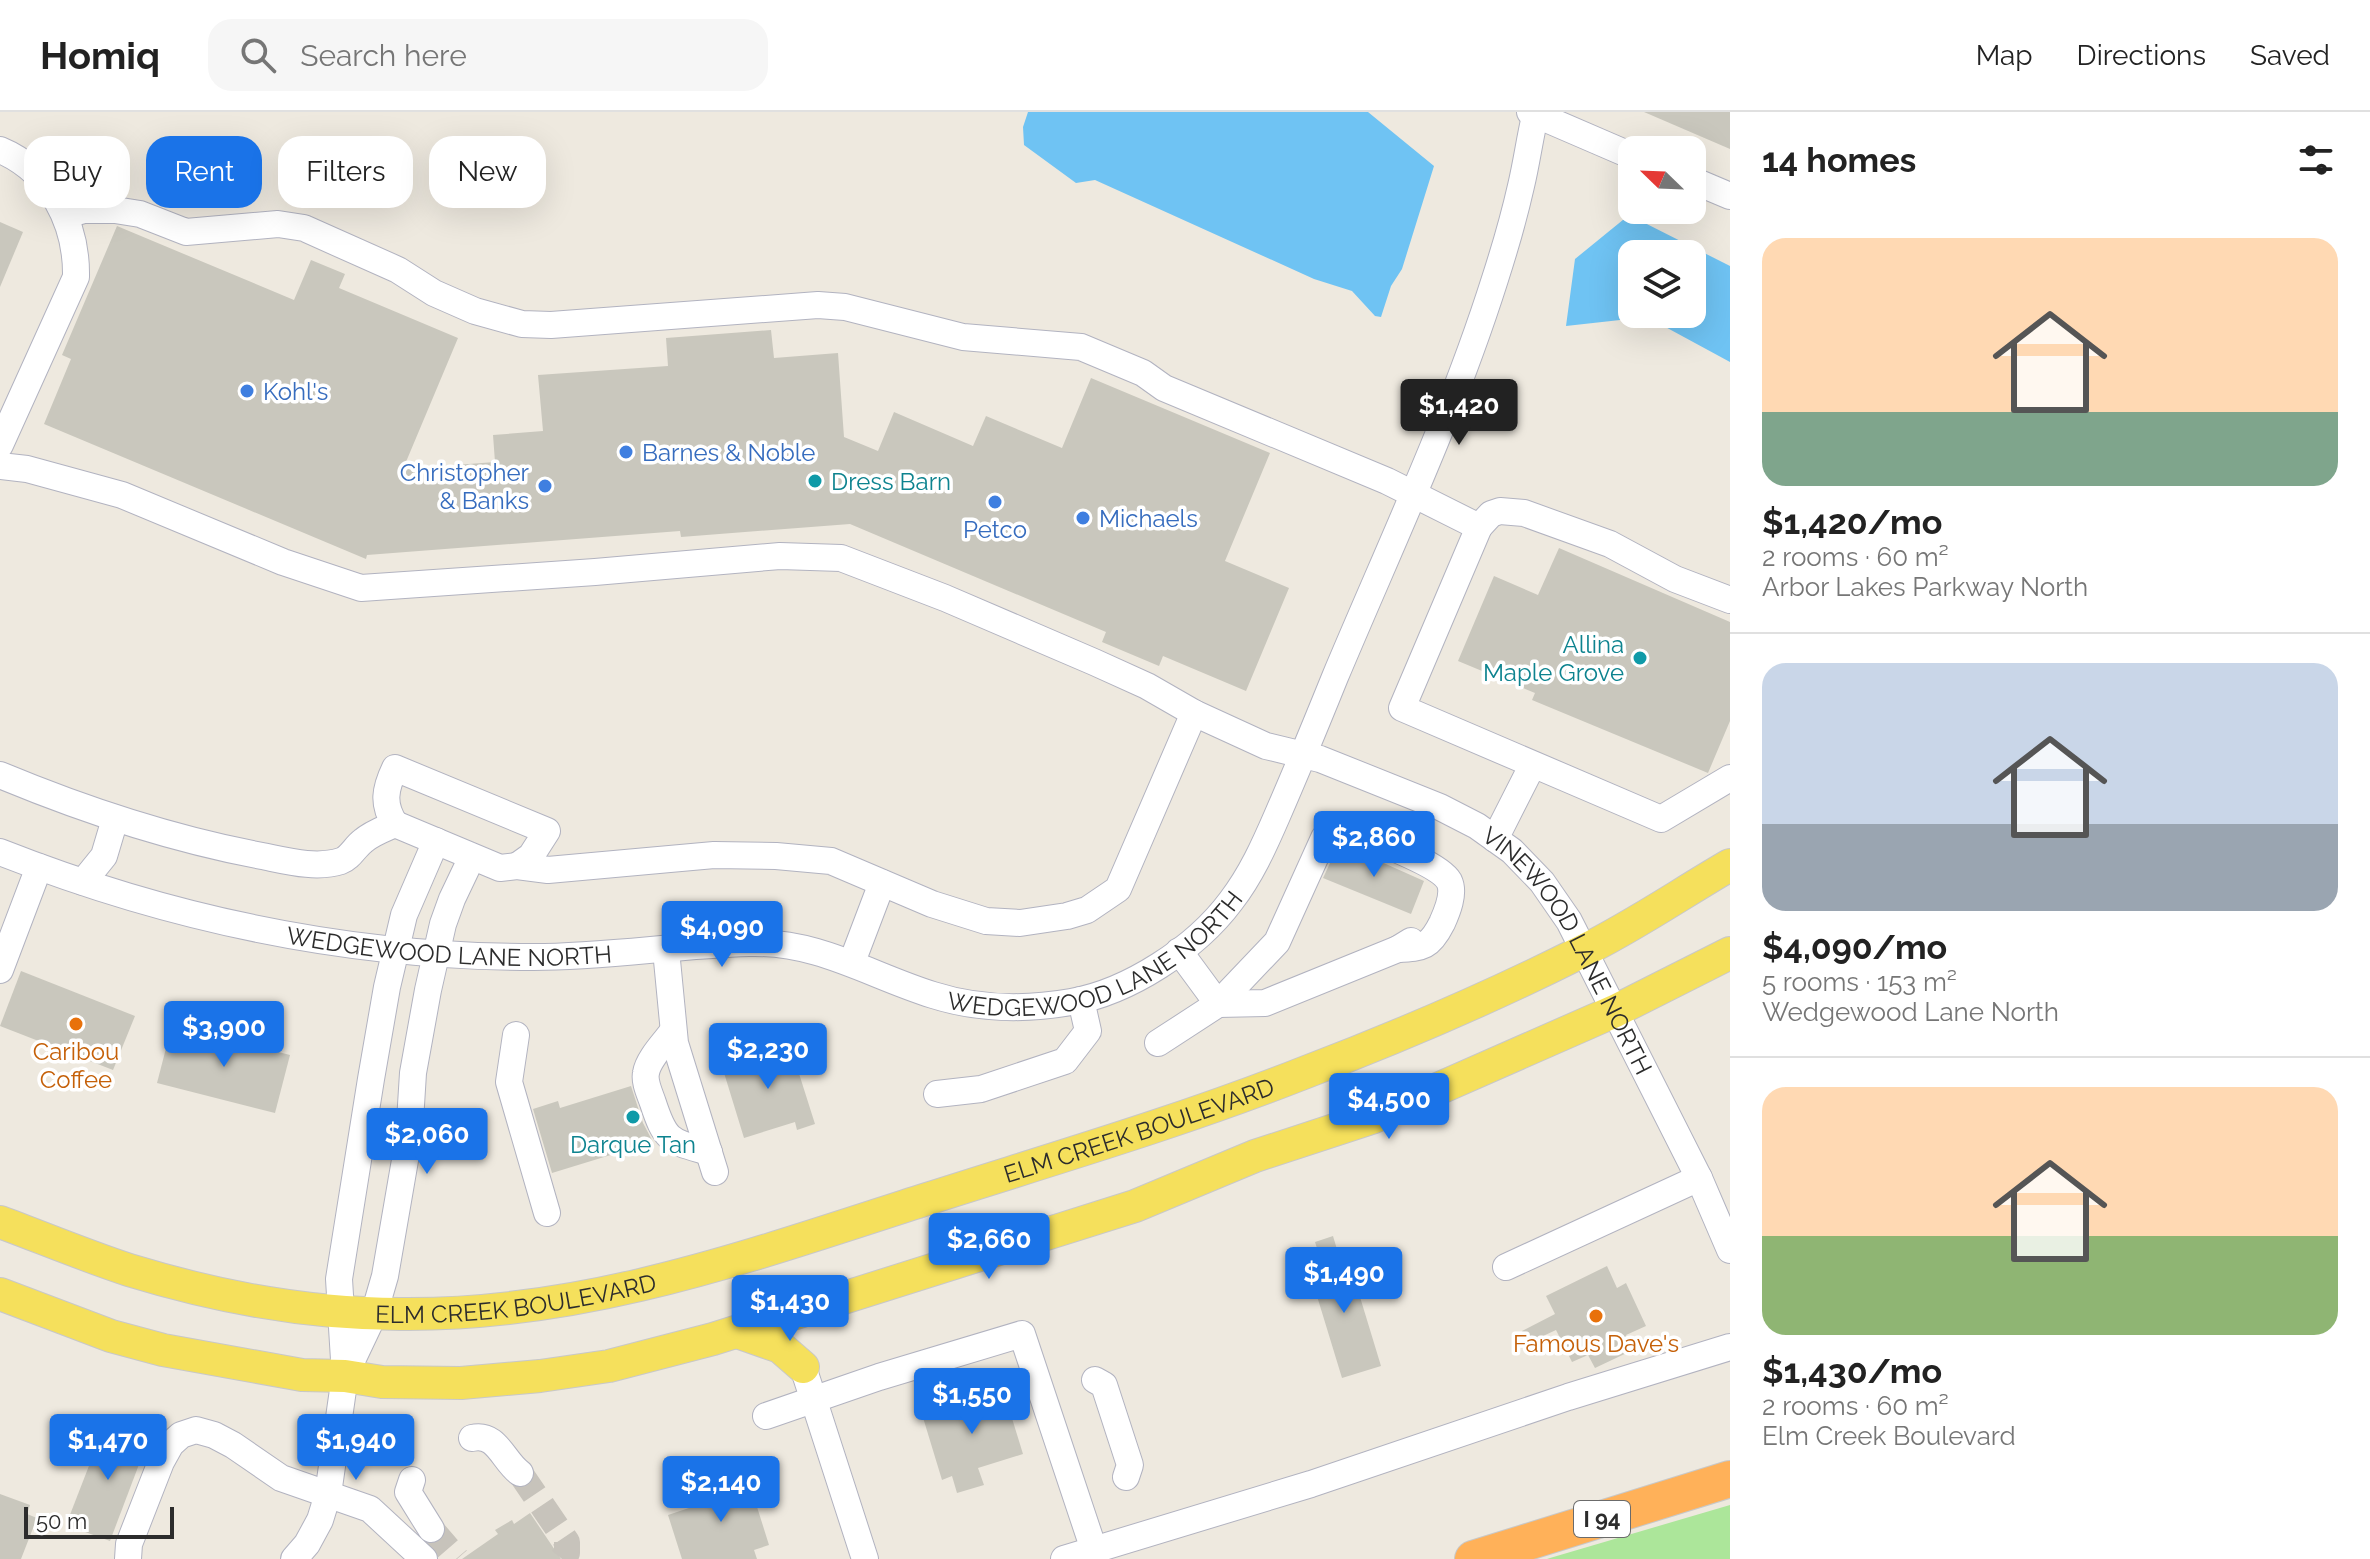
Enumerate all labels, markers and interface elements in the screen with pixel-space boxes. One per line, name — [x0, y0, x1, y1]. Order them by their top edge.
search box — [208, 19, 768, 91]
text: Homiq — [40, 33, 160, 78]
icon: search — [236, 33, 280, 77]
text: Search here — [300, 38, 467, 73]
text: Map — [1976, 39, 2033, 72]
text: Directions — [2077, 39, 2206, 72]
text: Saved — [2250, 39, 2330, 72]
chip: Buy — [24, 136, 130, 208]
chip: Rent — [146, 136, 262, 208]
chip: Filters — [278, 136, 413, 208]
chip: New — [429, 136, 546, 208]
north arrow — [1618, 136, 1706, 224]
map controls — [1618, 136, 1706, 328]
icon: filters — [2294, 138, 2338, 182]
text: 14 homes — [1762, 140, 1916, 180]
button: layers — [1618, 240, 1706, 328]
icon: home — [1978, 290, 2122, 434]
place label: Kohl's — [263, 377, 328, 406]
pin: $1,420 — [1394, 379, 1524, 447]
marker: Kohl's — [238, 382, 256, 400]
text: $1,420 — [1419, 390, 1499, 420]
place label: Barnes & Noble — [642, 438, 815, 467]
marker: Barnes & Noble — [617, 443, 635, 461]
place label: Christopher & Banks — [400, 458, 530, 515]
place label: Dress Barn — [831, 467, 951, 496]
marker: Dress Barn — [806, 472, 824, 490]
marker: Christopher & Banks — [536, 477, 554, 495]
marker: Petco — [986, 493, 1004, 511]
text: $1,420/mo — [1762, 502, 1942, 542]
place label: Michaels — [1099, 504, 1198, 533]
marker: Michaels — [1074, 509, 1092, 527]
place label: Petco — [963, 515, 1027, 544]
text: 2 rooms · 60 m² — [1762, 542, 1949, 572]
text: Arbor Lakes Parkway North — [1762, 572, 2088, 602]
place label: Allina Maple Grove — [1483, 630, 1624, 687]
marker: Allina Maple Grove — [1631, 649, 1649, 667]
icon: home — [1978, 715, 2122, 859]
pin: $2,860 — [1309, 811, 1439, 879]
street label: VINEWOOD LANE NORTH — [1477, 820, 1659, 1079]
text: $2,860 — [1332, 822, 1416, 852]
street label: WEDGEWOOD LANE NORTH — [945, 885, 1248, 1022]
pin: $4,090 — [657, 901, 787, 969]
text: $4,090 — [680, 912, 764, 942]
street label: WEDGEWOOD LANE NORTH — [284, 920, 613, 972]
text: $4,090/mo — [1762, 927, 1947, 967]
text: 5 rooms · 153 m² — [1762, 967, 1957, 997]
text: Wedgewood Lane North — [1762, 997, 2059, 1027]
pin: $3,900 — [159, 1001, 289, 1069]
text: $3,900 — [182, 1012, 266, 1042]
marker: Caribou Coffee — [67, 1015, 85, 1033]
pin: $2,230 — [703, 1023, 833, 1091]
text: $2,230 — [727, 1034, 809, 1064]
place label: Caribou Coffee — [33, 1037, 119, 1094]
street label: ELM CREEK BOULEVARD — [1000, 1071, 1278, 1188]
pin: $4,500 — [1324, 1073, 1454, 1141]
text: $4,500 — [1347, 1084, 1431, 1114]
pin: $2,060 — [362, 1108, 492, 1176]
marker: Darque Tan — [624, 1108, 642, 1126]
text: $2,060 — [385, 1119, 469, 1149]
place label: Darque Tan — [570, 1130, 696, 1159]
icon: home — [1978, 1139, 2122, 1283]
pin: $2,660 — [924, 1213, 1054, 1281]
text: $2,660 — [947, 1224, 1031, 1254]
pin: $1,490 — [1279, 1247, 1409, 1315]
text: $1,490 — [1303, 1258, 1385, 1288]
street label: ELM CREEK BOULEVARD — [375, 1267, 659, 1329]
pin: $1,430 — [725, 1275, 855, 1343]
text: $1,430 — [750, 1286, 830, 1316]
marker: Famous Dave's — [1587, 1307, 1605, 1325]
place label: Famous Dave's — [1513, 1329, 1679, 1358]
text: $1,430/mo — [1762, 1351, 1942, 1391]
pin: $1,550 — [907, 1368, 1037, 1436]
text: $1,550 — [932, 1379, 1012, 1409]
text: 2 rooms · 60 m² — [1762, 1391, 1949, 1421]
pin: $1,470 — [43, 1414, 173, 1482]
pin: $1,940 — [291, 1414, 421, 1482]
text: Elm Creek Boulevard — [1762, 1421, 2016, 1451]
text: $1,470 — [68, 1425, 148, 1455]
text: $1,940 — [315, 1425, 397, 1455]
pin: $2,140 — [656, 1456, 786, 1524]
text: $2,140 — [681, 1467, 761, 1497]
road number: I 94 — [1574, 1501, 1630, 1537]
scale bar — [24, 1503, 174, 1539]
text: 50 m — [36, 1508, 87, 1534]

